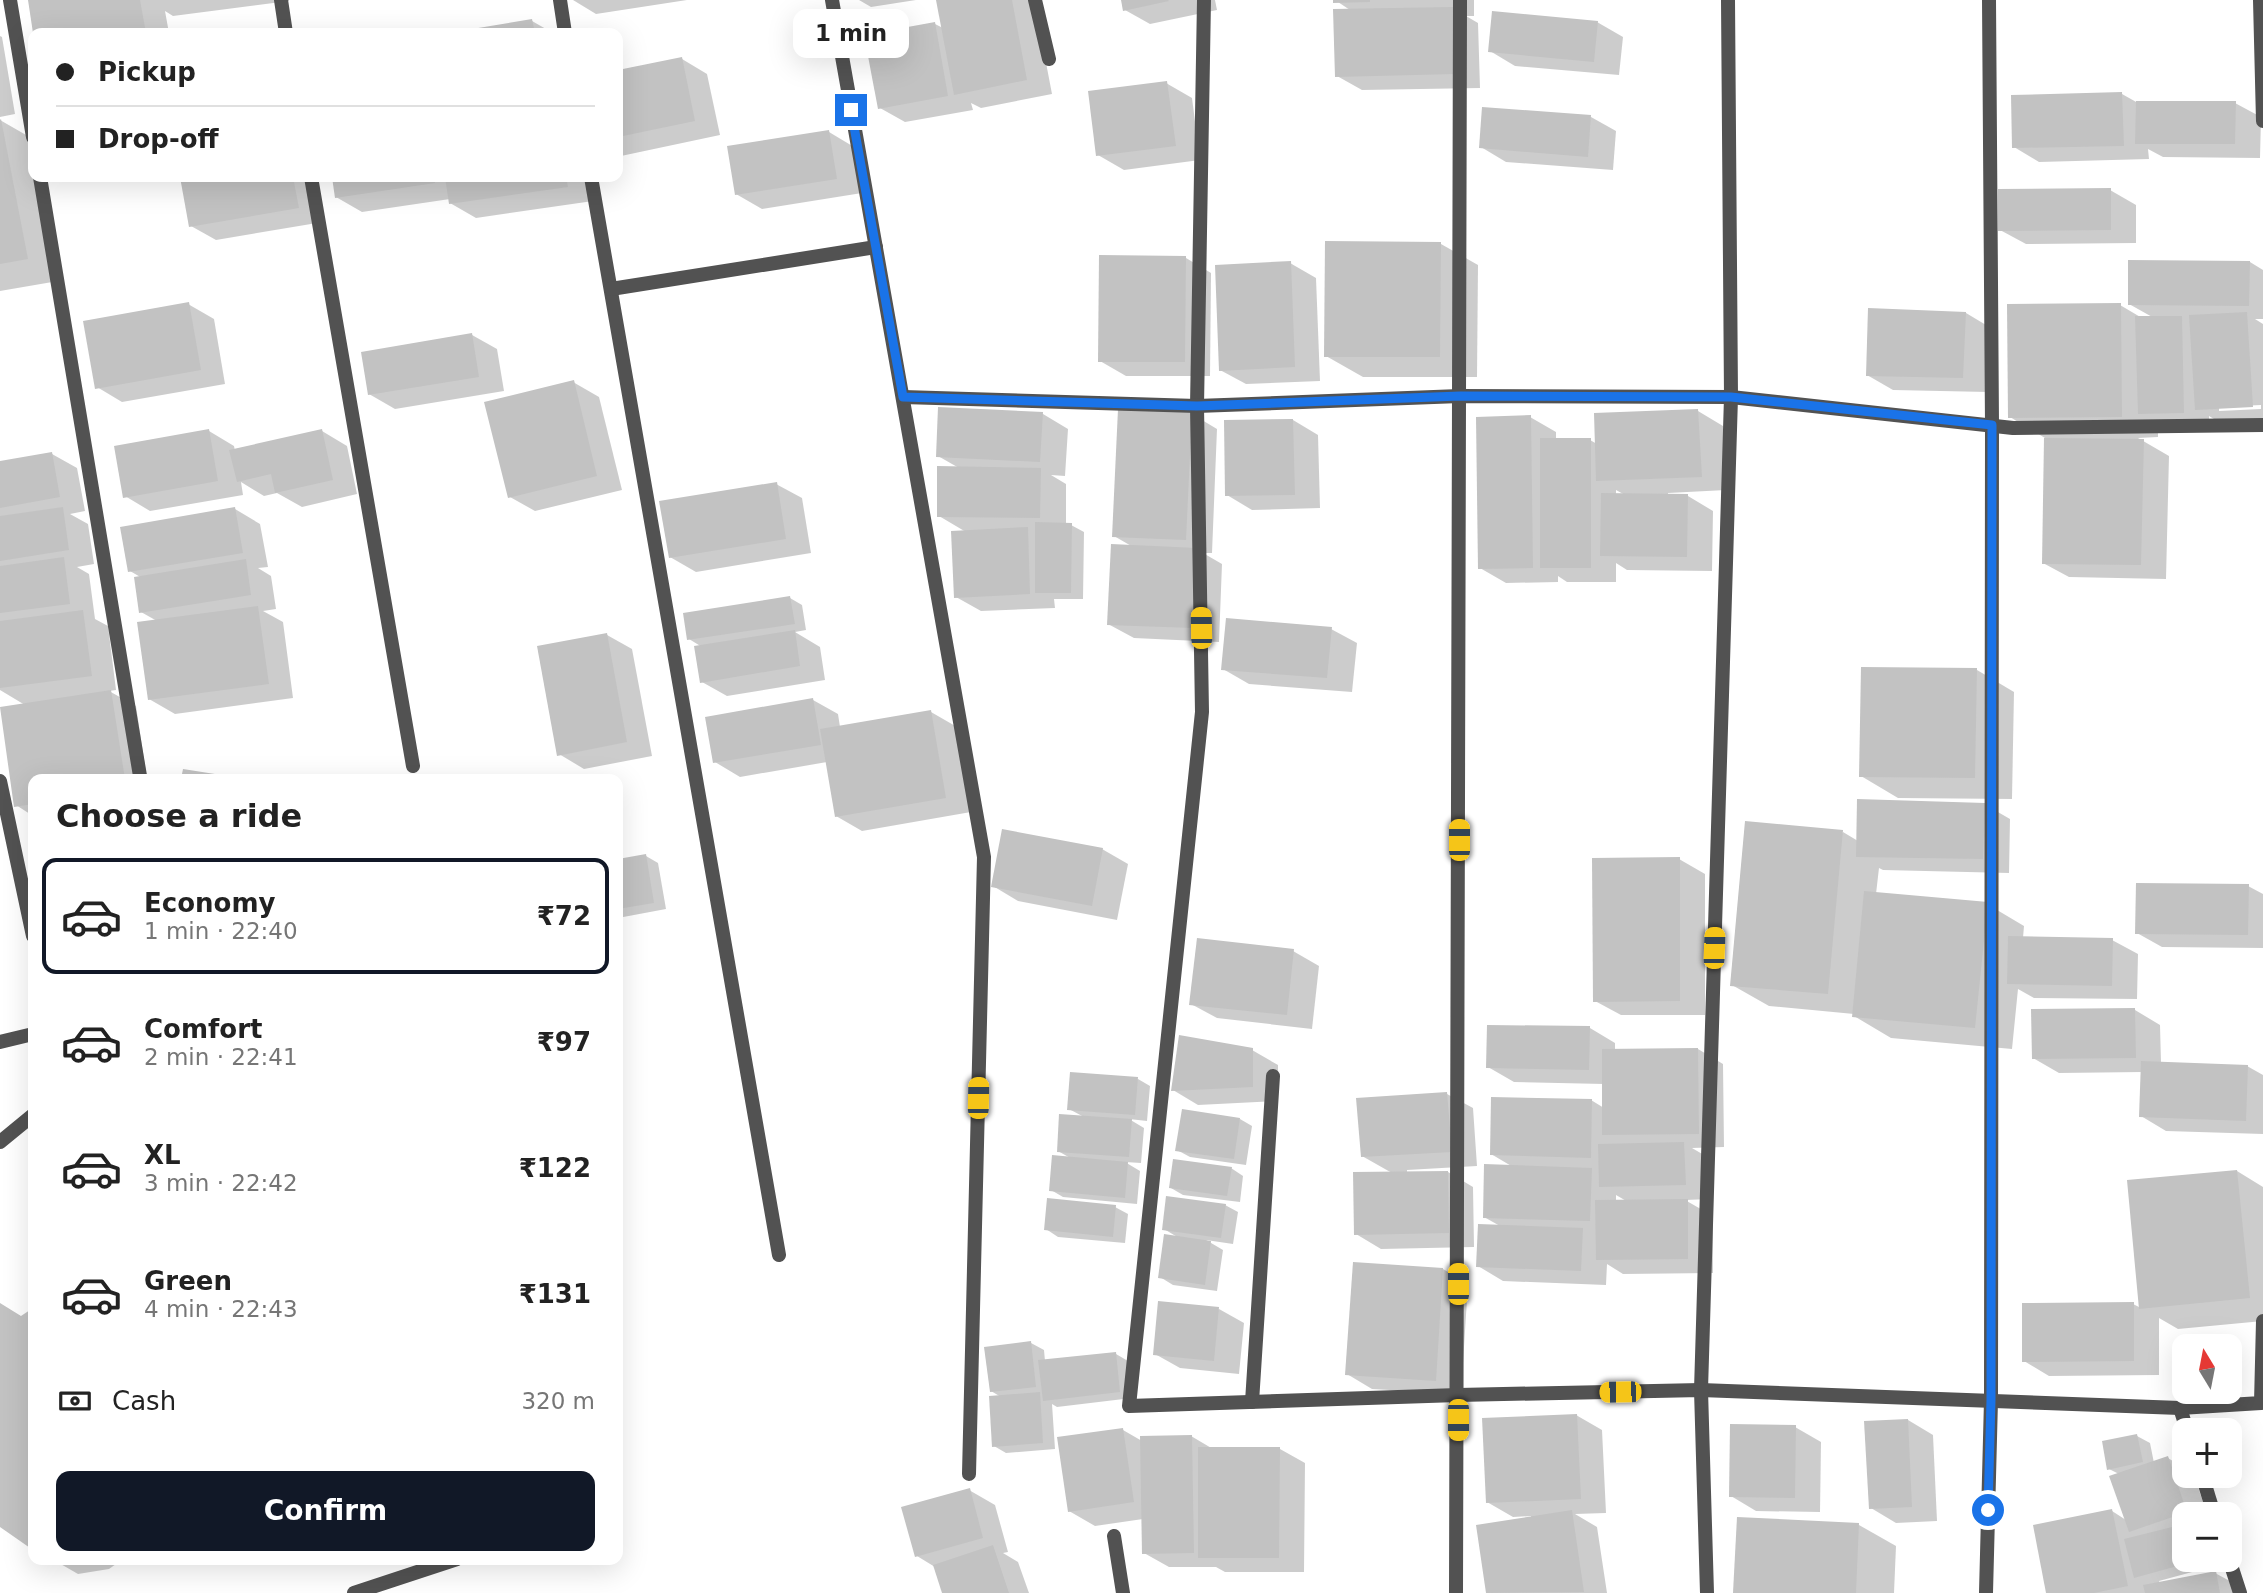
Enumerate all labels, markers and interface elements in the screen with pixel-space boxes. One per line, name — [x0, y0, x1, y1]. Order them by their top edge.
callout: 1 min — [793, 8, 909, 57]
text: 1 min — [815, 20, 887, 46]
text: Pickup — [98, 57, 196, 87]
route end — [835, 94, 867, 126]
text: Drop-off — [98, 124, 219, 154]
car — [1191, 607, 1212, 649]
text: Choose a ride — [56, 797, 302, 835]
car — [1449, 819, 1470, 861]
icon: car — [60, 885, 123, 948]
text: Economy — [144, 888, 275, 918]
text: ₹72 — [537, 901, 591, 931]
text: 1 min · 22:40 — [144, 918, 298, 944]
car — [1703, 927, 1726, 969]
icon: car — [60, 1011, 123, 1074]
text: Comfort — [144, 1014, 262, 1044]
text: ₹97 — [537, 1027, 591, 1057]
text: 2 min · 22:41 — [144, 1044, 298, 1070]
car — [968, 1077, 989, 1119]
icon: car — [60, 1137, 123, 1200]
text: XL — [144, 1140, 181, 1170]
text: ₹122 — [519, 1153, 591, 1183]
text: 3 min · 22:42 — [144, 1170, 298, 1196]
icon: car — [60, 1263, 123, 1326]
car — [1448, 1263, 1469, 1305]
text: Green — [144, 1266, 232, 1296]
text: ₹131 — [519, 1279, 591, 1309]
text: 4 min · 22:43 — [144, 1296, 298, 1322]
north arrow — [2172, 1334, 2242, 1404]
map controls — [2172, 1334, 2242, 1572]
car — [1599, 1381, 1642, 1403]
icon: cash — [56, 1382, 94, 1420]
text: Cash — [112, 1386, 176, 1416]
text: 320 m — [521, 1388, 595, 1414]
car — [1448, 1399, 1469, 1441]
button: + — [2172, 1418, 2242, 1488]
button: Confirm — [56, 1471, 595, 1551]
route start — [1972, 1494, 2004, 1526]
button: − — [2172, 1502, 2242, 1572]

